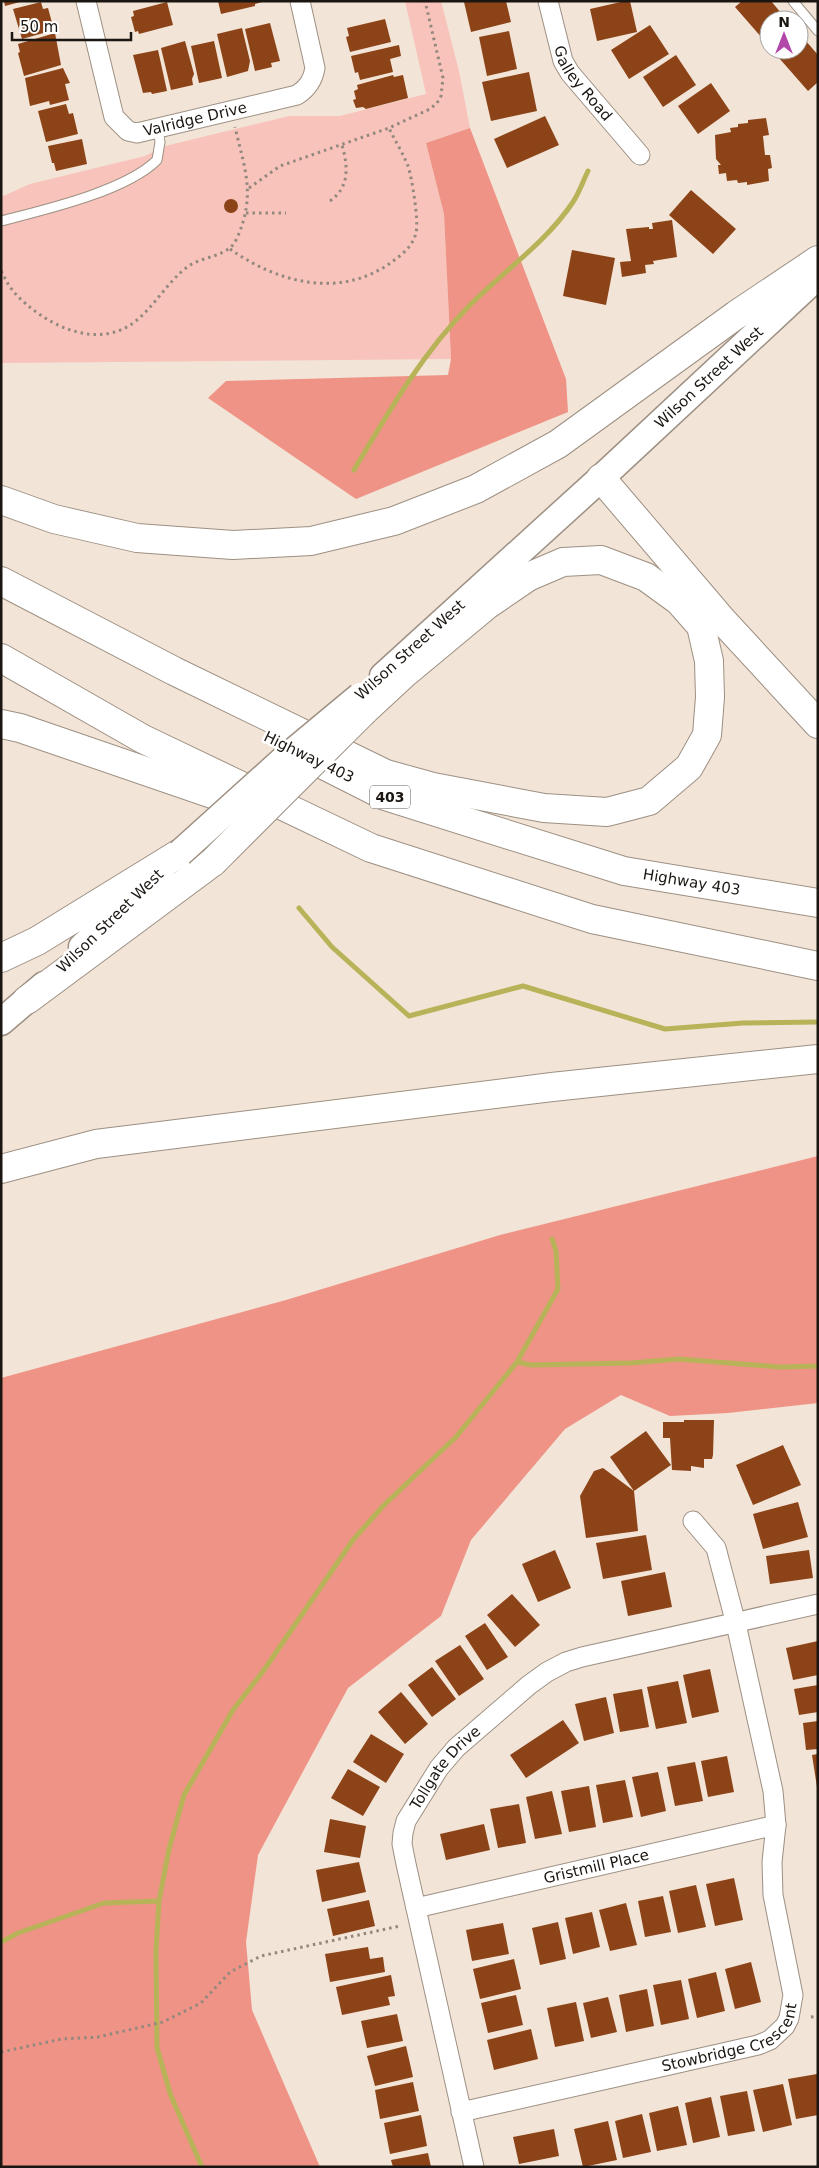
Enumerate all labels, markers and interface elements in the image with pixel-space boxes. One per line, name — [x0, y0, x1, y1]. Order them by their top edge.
scale bar — [12, 10, 131, 42]
north arrow — [759, 10, 809, 60]
text: N — [778, 14, 790, 30]
text: 50 m — [20, 18, 58, 36]
street label: Galley Road — [550, 44, 616, 125]
street label: Valridge Drive — [141, 98, 249, 140]
street label: Wilson Street West — [651, 323, 767, 432]
street label: Wilson Street West — [351, 596, 469, 704]
street label: Highway 403 — [261, 727, 357, 787]
road number: 403 — [370, 786, 410, 809]
street label: Wilson Street West — [53, 865, 167, 977]
street label: Highway 403 — [642, 865, 742, 899]
street label: Tollgate Drive — [406, 1722, 484, 1814]
street label: Gristmill Place — [542, 1846, 651, 1887]
street label: Stowbridge Crescent — [660, 2001, 800, 2075]

